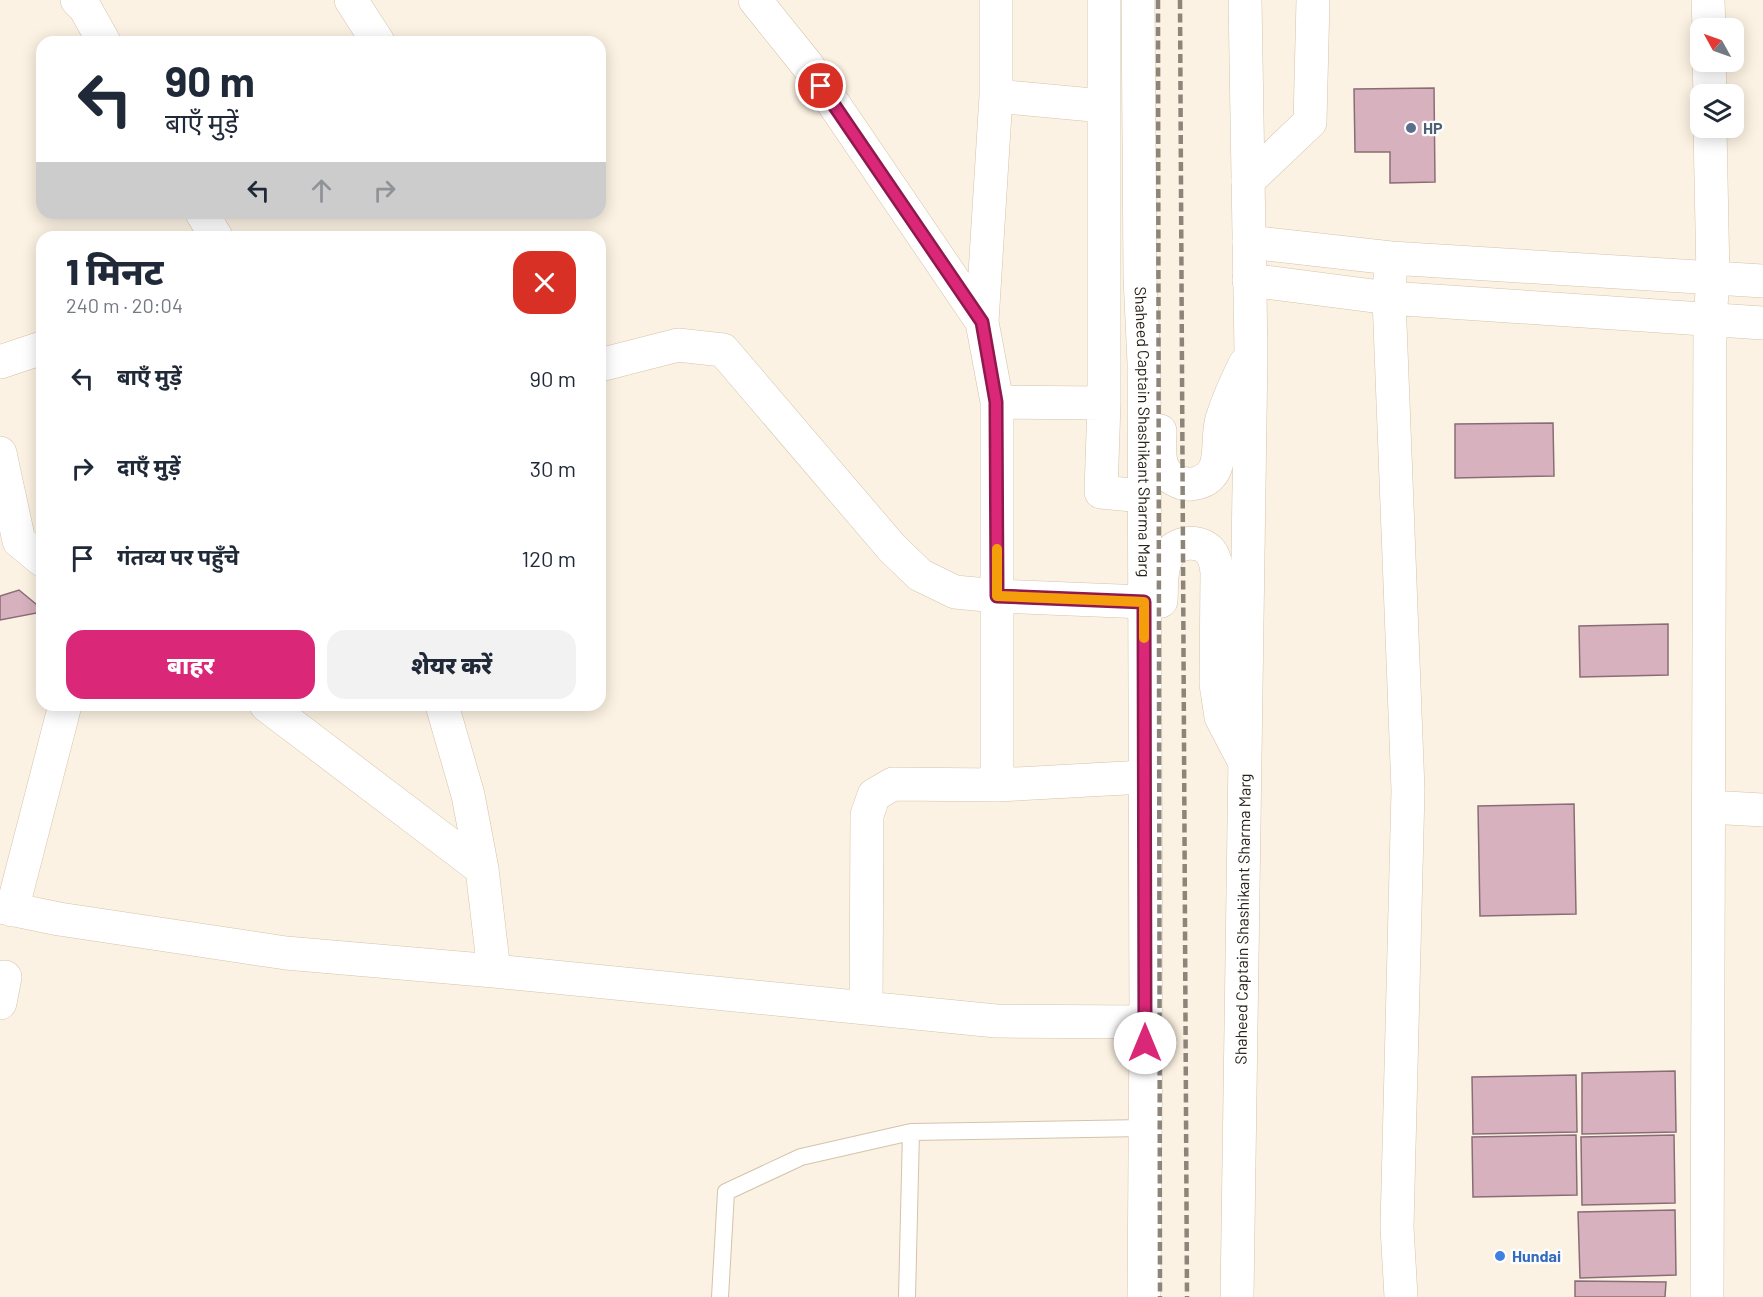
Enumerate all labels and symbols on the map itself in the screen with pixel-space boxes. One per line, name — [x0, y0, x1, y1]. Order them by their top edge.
north arrow — [1690, 18, 1744, 72]
pin — [795, 60, 846, 111]
place label: HP — [1423, 118, 1443, 137]
marker: HP — [1404, 121, 1418, 135]
street label: Shaheed Captain Shashikant Sharma Marg — [1131, 286, 1155, 577]
street label: Shaheed Captain Shashikant Sharma Marg — [1230, 773, 1254, 1065]
position arrow — [1113, 1011, 1177, 1075]
place label: Hundai — [1512, 1246, 1561, 1265]
marker: Hundai — [1493, 1249, 1507, 1263]

